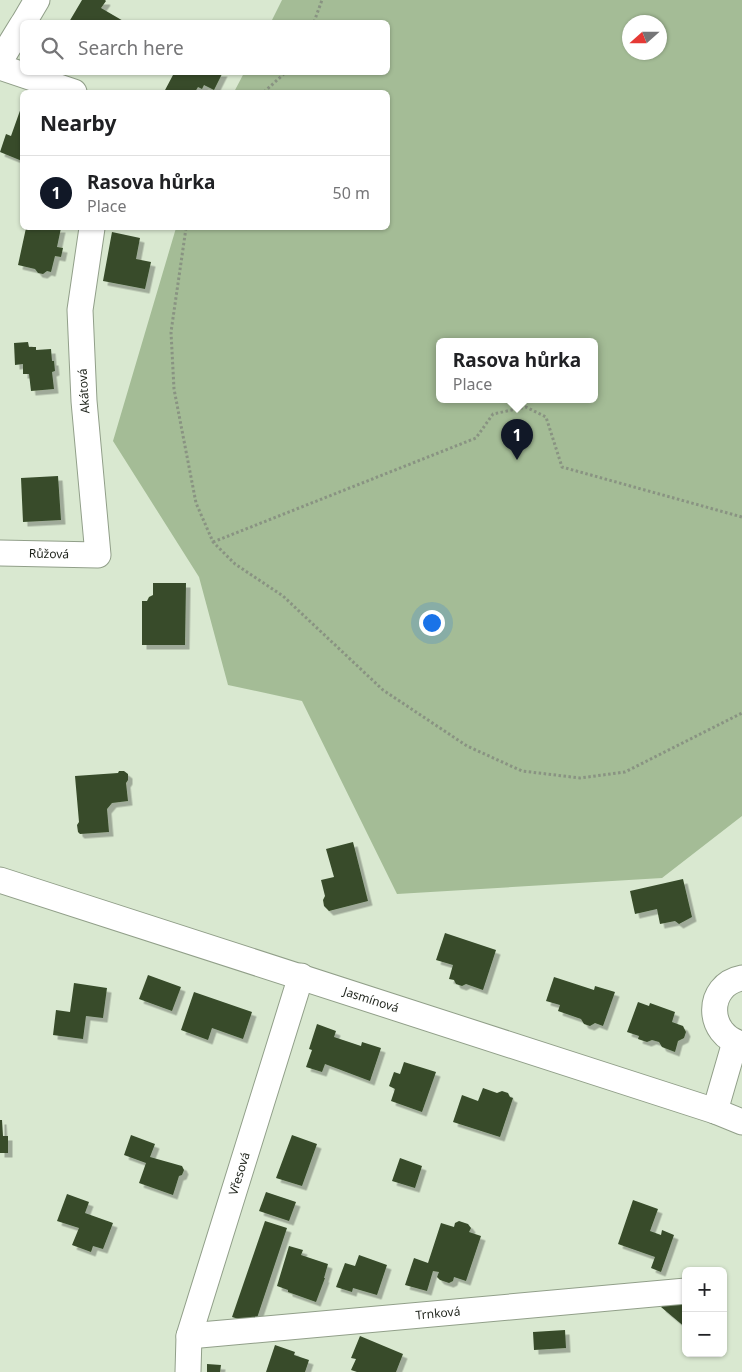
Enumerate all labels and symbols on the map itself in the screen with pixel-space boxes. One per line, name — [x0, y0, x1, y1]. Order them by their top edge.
north arrow — [622, 15, 667, 60]
street label: Akátová — [73, 368, 94, 414]
pin: 1 — [501, 419, 533, 460]
street label: Růžová — [29, 545, 69, 562]
your location — [419, 610, 445, 636]
street label: Jasmínová — [340, 982, 401, 1016]
street label: Vřesová — [224, 1150, 254, 1197]
street label: Trnková — [415, 1302, 461, 1323]

